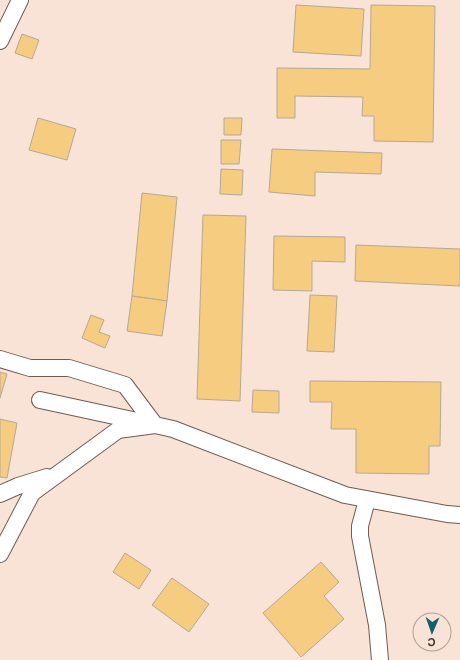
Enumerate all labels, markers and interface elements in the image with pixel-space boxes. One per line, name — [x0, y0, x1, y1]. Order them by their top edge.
north arrow — [412, 612, 452, 652]
text: С — [427, 635, 436, 649]

